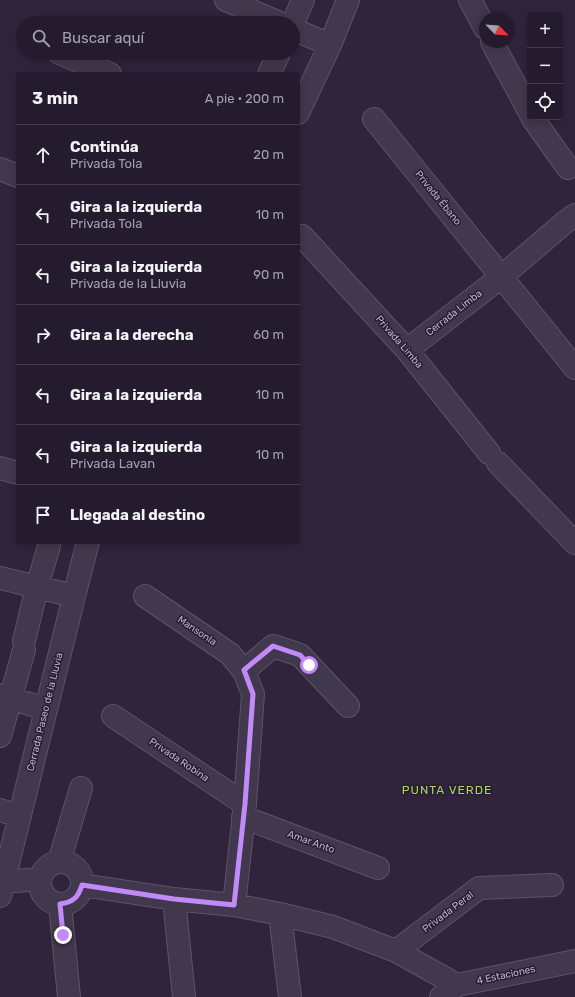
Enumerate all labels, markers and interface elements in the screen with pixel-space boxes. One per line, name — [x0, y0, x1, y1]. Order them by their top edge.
north arrow — [479, 12, 515, 48]
map controls — [527, 12, 563, 120]
button: + — [527, 12, 563, 48]
search box — [16, 16, 300, 60]
icon: search — [30, 27, 52, 49]
text: Buscar aquí — [62, 29, 144, 47]
button: − — [527, 48, 563, 84]
button: locate — [527, 84, 563, 120]
text: 3 min — [32, 88, 78, 108]
text: A pie · 200 m — [205, 91, 284, 106]
text: Continúa — [70, 138, 139, 156]
icon: ahead — [32, 144, 54, 166]
text: 20 m — [253, 147, 284, 162]
text: Privada Tola — [70, 156, 142, 171]
street label: Privada Ébano — [412, 168, 464, 228]
text: Gira a la izquierda — [70, 198, 202, 216]
icon: left — [32, 204, 54, 226]
text: 10 m — [255, 207, 284, 222]
text: Privada Tola — [70, 216, 142, 231]
text: Gira a la izquierda — [70, 258, 202, 276]
icon: left — [32, 264, 54, 286]
text: 90 m — [253, 267, 284, 282]
text: Privada de la Lluvia — [70, 276, 186, 291]
street label: Cerrada Limba — [424, 287, 484, 339]
street label: Privada Limba — [373, 313, 425, 371]
icon: right — [32, 324, 54, 346]
text: Gira a la derecha — [70, 326, 194, 344]
text: 60 m — [253, 327, 284, 342]
icon: left — [32, 384, 54, 406]
text: Gira a la izquierda — [70, 386, 202, 404]
text: 10 m — [255, 387, 284, 402]
text: Gira a la izquierda — [70, 438, 202, 456]
icon: left — [32, 444, 54, 466]
text: 10 m — [255, 447, 284, 462]
text: Privada Lavan — [70, 456, 155, 471]
icon: arrive — [32, 504, 54, 526]
text: Llegada al destino — [70, 506, 205, 524]
street label: Mansonla — [175, 614, 219, 648]
street label: Cerrada Paseo de la Lluvia — [24, 651, 66, 773]
route start — [300, 656, 318, 674]
street label: Privada Robina — [147, 736, 211, 784]
district label: PUNTA VERDE — [402, 783, 492, 797]
street label: Amar Anto — [286, 828, 336, 856]
street label: Privada Peral — [420, 889, 476, 935]
route end — [54, 926, 72, 944]
street label: 4 Estaciones — [476, 963, 536, 987]

